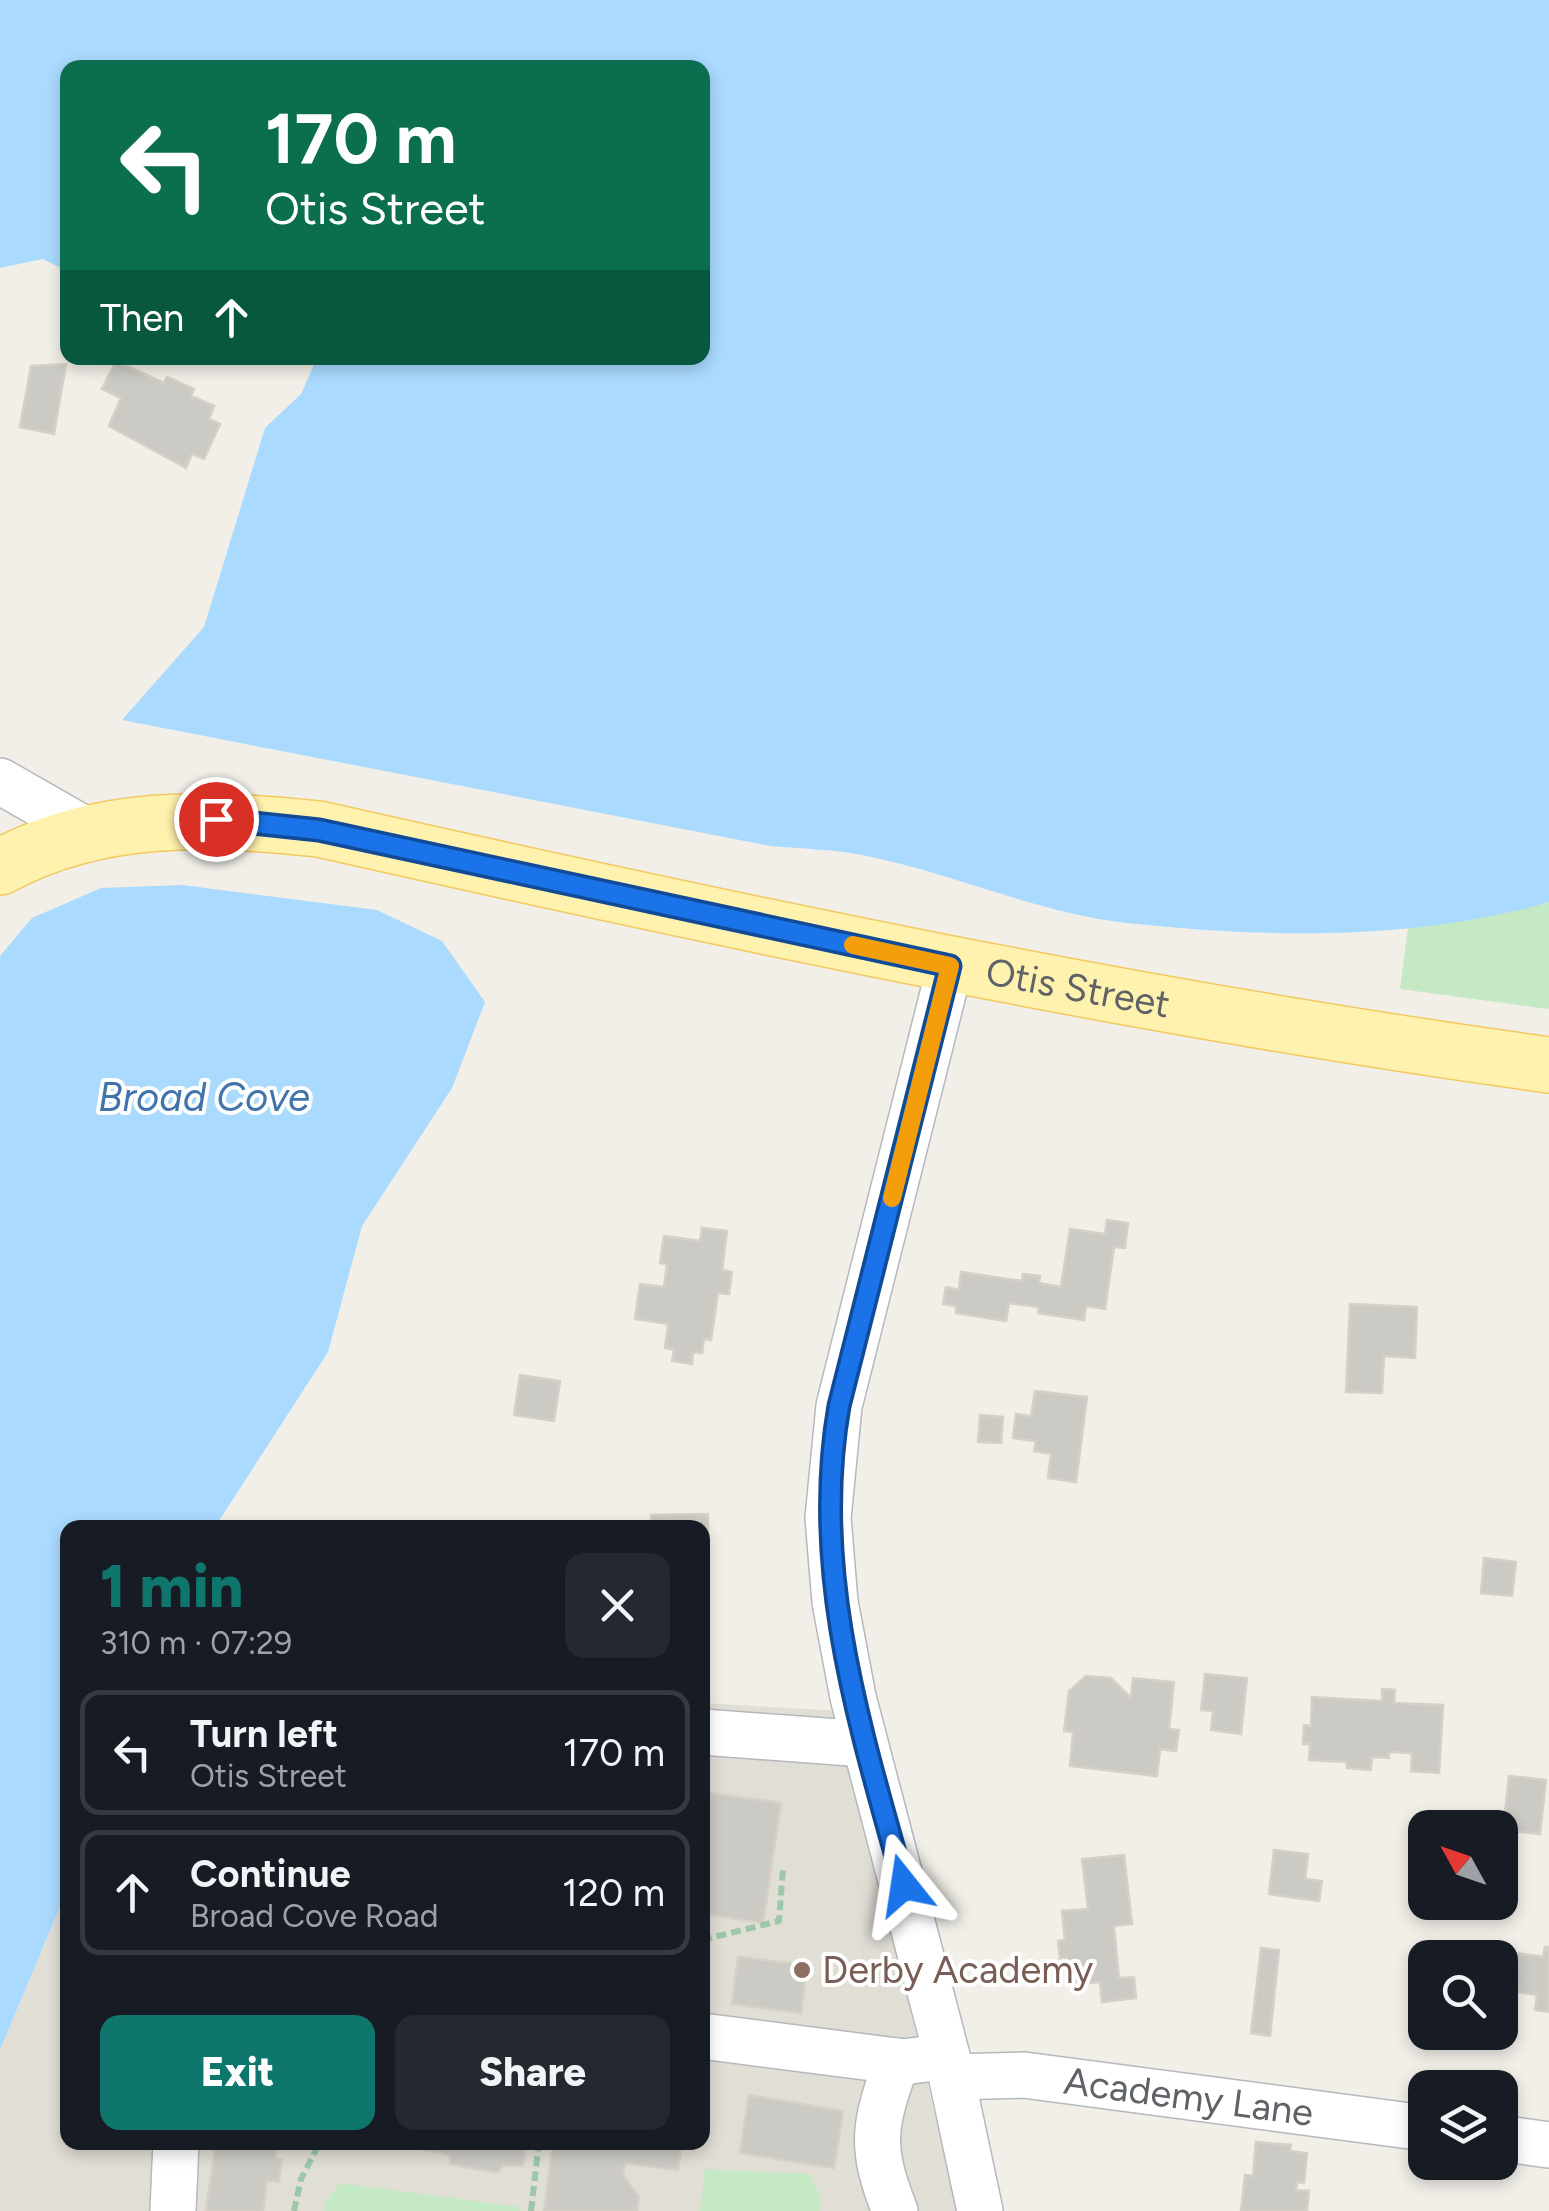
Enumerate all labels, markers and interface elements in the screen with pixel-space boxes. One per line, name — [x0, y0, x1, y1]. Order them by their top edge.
text: 170 m — [265, 96, 457, 181]
icon: left — [100, 100, 230, 230]
text: Otis Street — [265, 181, 485, 235]
icon: ahead — [204, 290, 259, 345]
text: Then — [100, 295, 184, 341]
pin — [174, 777, 259, 862]
icon: arrive — [189, 792, 244, 847]
street label: Otis Street — [982, 948, 1174, 1027]
water label: Broad Cove — [98, 1073, 310, 1121]
text: 1 min — [100, 1550, 243, 1622]
button: close — [565, 1553, 670, 1658]
text: 310 m · 07:29 — [100, 1624, 292, 1662]
text: Turn left — [190, 1711, 338, 1757]
icon: left — [105, 1725, 160, 1780]
text: 170 m — [563, 1730, 665, 1776]
text: Otis Street — [190, 1757, 347, 1795]
north arrow — [1408, 1810, 1518, 1920]
map controls — [1408, 1810, 1518, 2180]
position arrow — [852, 1833, 956, 1937]
text: Continue — [190, 1851, 351, 1897]
icon: ahead — [105, 1865, 160, 1920]
text: 120 m — [562, 1870, 665, 1916]
text: Broad Cove Road — [190, 1897, 438, 1935]
button: search — [1408, 1940, 1518, 2050]
place label: Derby Academy — [822, 1947, 1093, 1993]
marker: Derby Academy — [791, 1959, 813, 1981]
button: Exit — [100, 2015, 375, 2130]
button: Share — [395, 2015, 670, 2130]
street label: Academy Lane — [1061, 2057, 1316, 2136]
button: layers — [1408, 2070, 1518, 2180]

